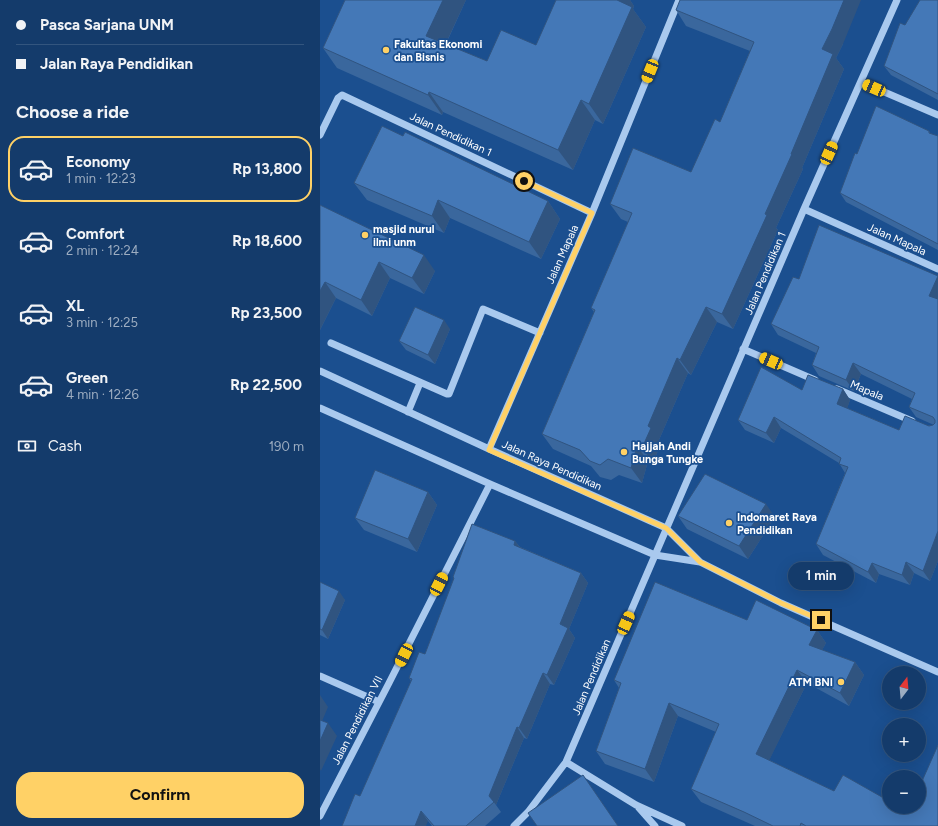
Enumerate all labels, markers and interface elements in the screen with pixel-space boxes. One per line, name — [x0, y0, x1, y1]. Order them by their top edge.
text: Pasca Sarjana UNM — [40, 16, 174, 34]
place label: Fakultas Ekonomi dan Bisnis — [394, 38, 482, 64]
marker: Fakultas Ekonomi dan Bisnis — [381, 45, 391, 55]
text: Jalan Raya Pendidikan — [40, 55, 193, 73]
car — [640, 58, 660, 84]
car — [861, 78, 887, 98]
text: Choose a ride — [16, 101, 129, 123]
street label: Jalan Pendidikan 1 — [408, 110, 494, 159]
car — [819, 140, 839, 166]
icon: car — [18, 151, 54, 187]
text: Economy — [66, 153, 131, 171]
text: Rp 13,800 — [233, 160, 302, 178]
text: 1 min · 12:23 — [66, 171, 136, 186]
route start — [515, 172, 533, 190]
street label: Jalan Mapala — [865, 221, 928, 258]
icon: car — [18, 223, 54, 259]
place label: masjid nurul ilmi unm — [373, 223, 435, 249]
street label: Jalan Mapala — [544, 223, 581, 286]
text: Comfort — [66, 225, 125, 243]
marker: masjid nurul ilmi unm — [360, 230, 370, 240]
street label: Jalan Pendidikan 1 — [742, 230, 789, 317]
text: Rp 18,600 — [232, 232, 302, 250]
text: 2 min · 12:24 — [66, 243, 139, 258]
icon: car — [18, 295, 54, 331]
text: XL — [66, 297, 84, 315]
text: Rp 23,500 — [231, 304, 302, 322]
text: 3 min · 12:25 — [66, 315, 138, 330]
car — [758, 351, 784, 371]
icon: car — [18, 367, 54, 403]
text: Green — [66, 369, 108, 387]
text: Rp 22,500 — [230, 376, 302, 394]
street label: Mapala — [848, 378, 885, 403]
text: 4 min · 12:26 — [66, 387, 139, 402]
icon: cash — [16, 435, 38, 457]
text: Cash — [48, 437, 82, 455]
street label: Jalan Raya Pendidikan — [500, 438, 604, 493]
text: 190 m — [269, 439, 304, 454]
place label: Hajjah Andi Bunga Tungke — [632, 440, 703, 466]
marker: Hajjah Andi Bunga Tungke — [619, 447, 629, 457]
place label: Indomaret Raya Pendidikan — [737, 511, 817, 537]
marker: Indomaret Raya Pendidikan — [724, 518, 734, 528]
callout: 1 min — [788, 562, 854, 590]
text: 1 min — [806, 568, 836, 583]
car — [428, 571, 450, 597]
car — [616, 610, 636, 636]
route end — [812, 611, 830, 629]
street label: Jalan Pendidikan — [570, 637, 613, 717]
car — [393, 642, 415, 668]
north arrow — [882, 666, 926, 710]
map controls — [882, 666, 926, 814]
street label: Jalan Pendidikan VII — [329, 674, 385, 767]
place label: ATM BNI — [789, 676, 833, 689]
marker: ATM BNI — [836, 677, 846, 687]
button: + — [882, 718, 926, 762]
button: − — [882, 770, 926, 814]
button: Confirm — [16, 772, 304, 818]

